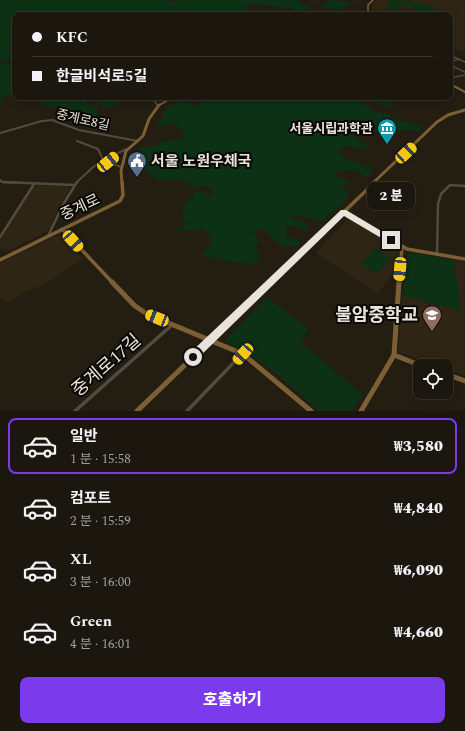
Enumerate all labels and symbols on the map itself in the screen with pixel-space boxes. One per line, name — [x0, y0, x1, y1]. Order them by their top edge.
street label: 중계로8길 — [54, 104, 112, 136]
museum icon: 서울시립과학관 — [376, 117, 398, 145]
place label: 서울시립과학관 — [289, 119, 373, 139]
car — [393, 140, 419, 166]
car — [95, 150, 121, 174]
public building icon: 서울 노원우체국 — [126, 150, 148, 178]
place label: 서울 노원우체국 — [151, 150, 252, 173]
callout: 2 분 — [367, 182, 415, 210]
street label: 중계로 — [57, 188, 104, 227]
car — [61, 228, 85, 254]
route end — [382, 231, 400, 249]
car — [393, 257, 407, 281]
place label: 불암중학교 — [335, 302, 418, 329]
school or university icon: 불암중학교 — [421, 304, 443, 332]
car — [144, 308, 170, 328]
street label: 중계로17길 — [66, 328, 147, 403]
car — [231, 341, 255, 367]
route start — [184, 348, 202, 366]

